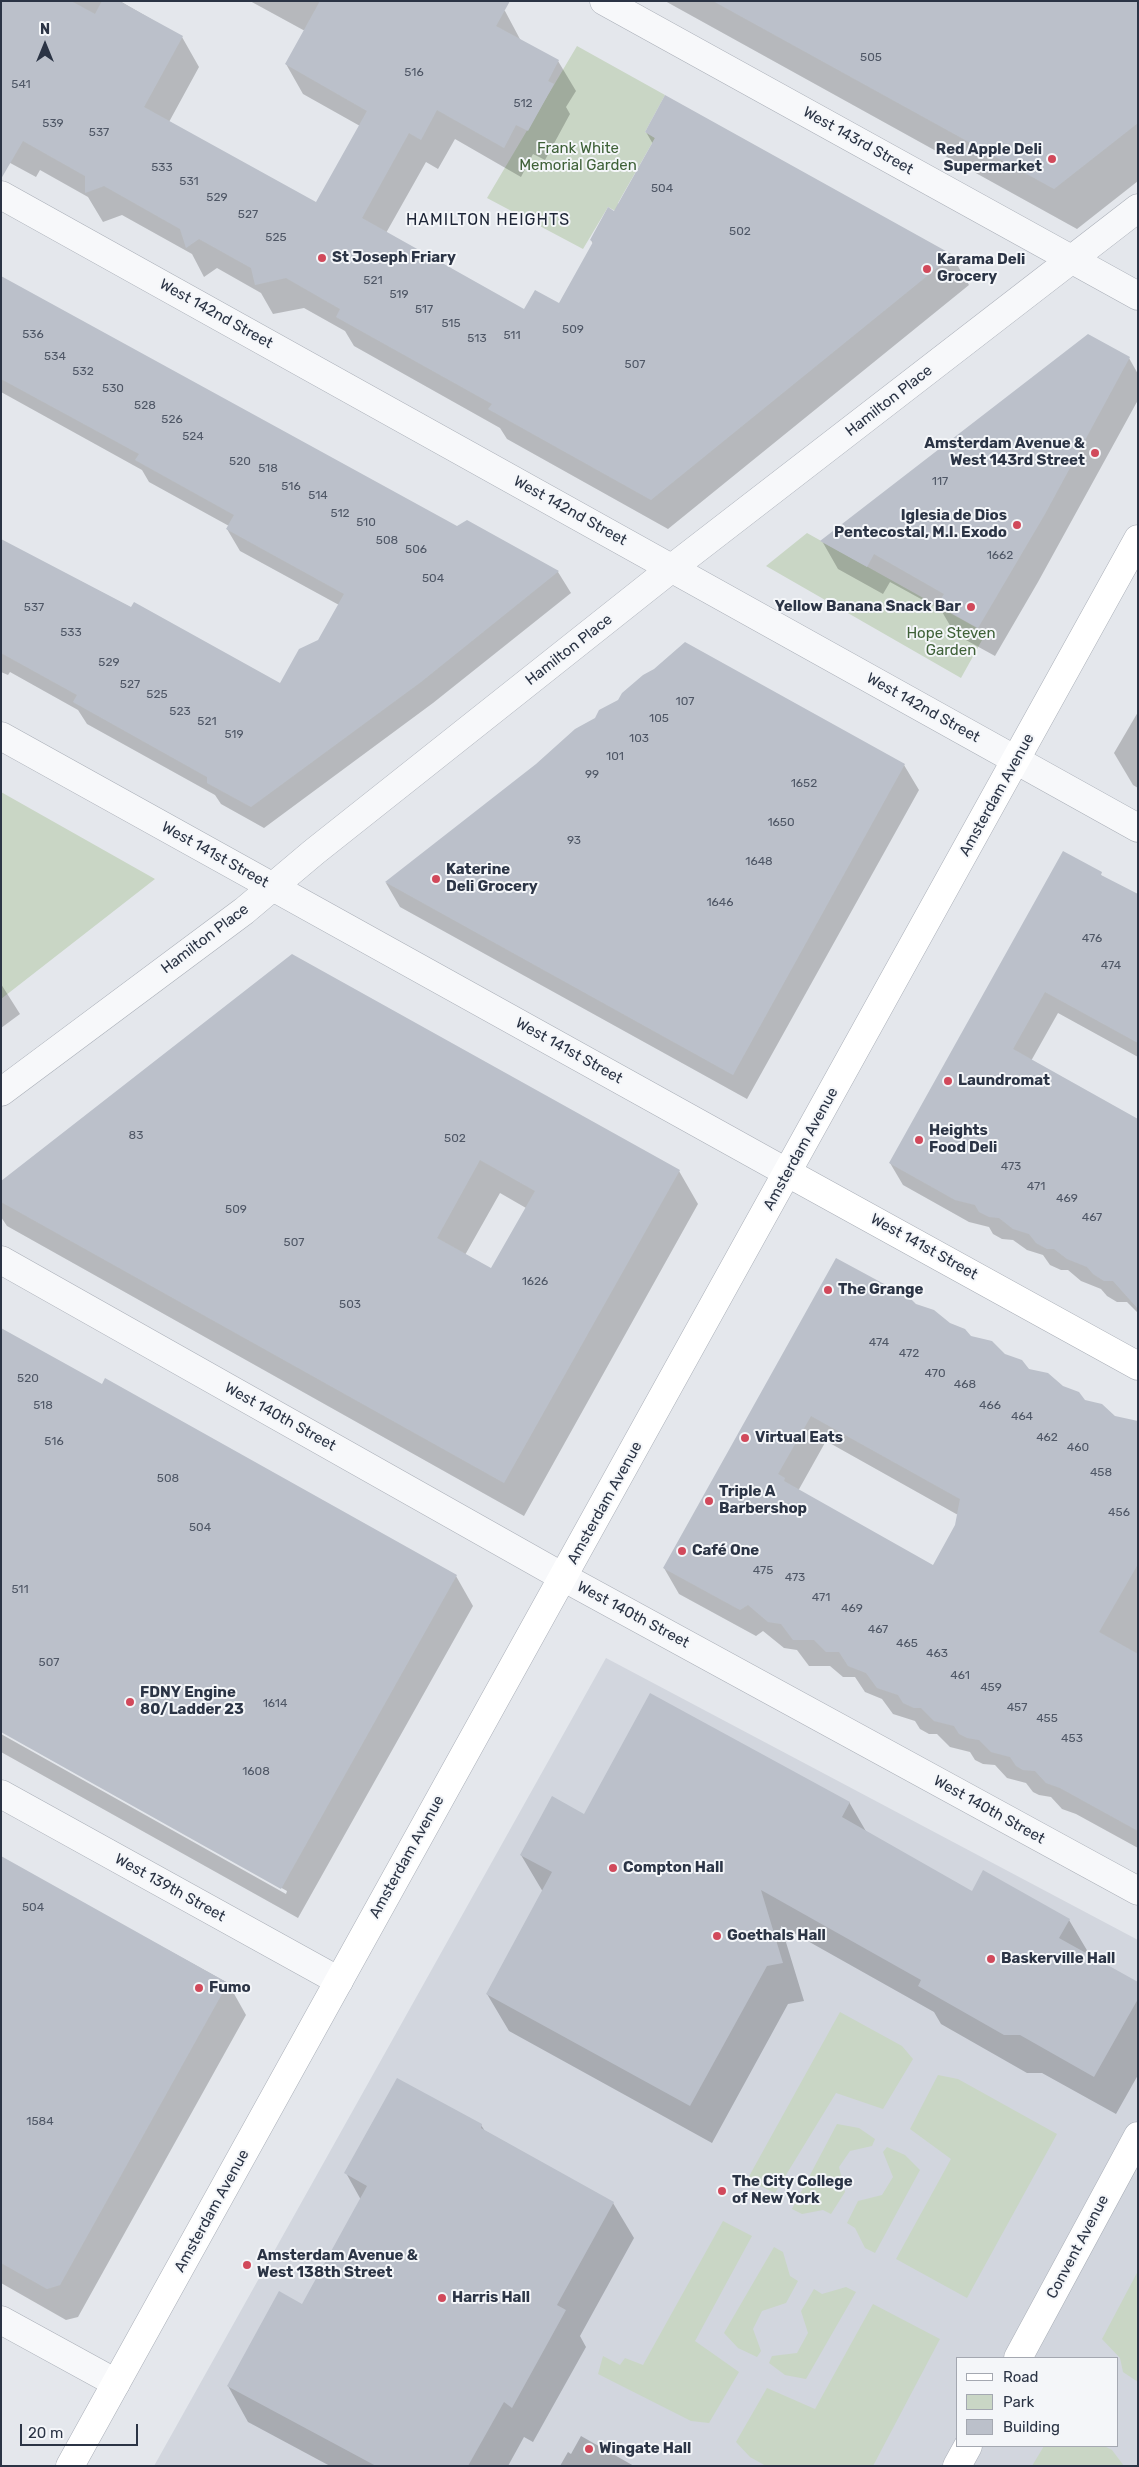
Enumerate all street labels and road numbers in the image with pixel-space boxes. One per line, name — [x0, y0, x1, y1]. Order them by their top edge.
street label: West 143rd Street — [800, 103, 916, 179]
street label: West 142nd Street — [156, 275, 276, 353]
street label: Hamilton Place — [842, 362, 936, 440]
street label: West 142nd Street — [510, 472, 630, 550]
street label: Hamilton Place — [522, 611, 616, 689]
street label: West 142nd Street — [863, 669, 983, 747]
street label: Amsterdam Avenue — [956, 730, 1038, 860]
street label: West 141st Street — [158, 818, 272, 892]
street label: Hamilton Place — [158, 900, 252, 978]
street label: West 141st Street — [512, 1014, 626, 1088]
street label: Amsterdam Avenue — [760, 1084, 842, 1214]
street label: West 141st Street — [867, 1210, 981, 1284]
street label: West 140th Street — [221, 1379, 339, 1455]
street label: Amsterdam Avenue — [564, 1438, 646, 1568]
street label: West 140th Street — [574, 1578, 692, 1652]
street label: West 140th Street — [930, 1772, 1048, 1848]
street label: Amsterdam Avenue — [366, 1792, 448, 1922]
street label: West 139th Street — [112, 1850, 228, 1926]
street label: Amsterdam Avenue — [171, 2146, 253, 2276]
street label: Convent Avenue — [1043, 2192, 1113, 2302]

